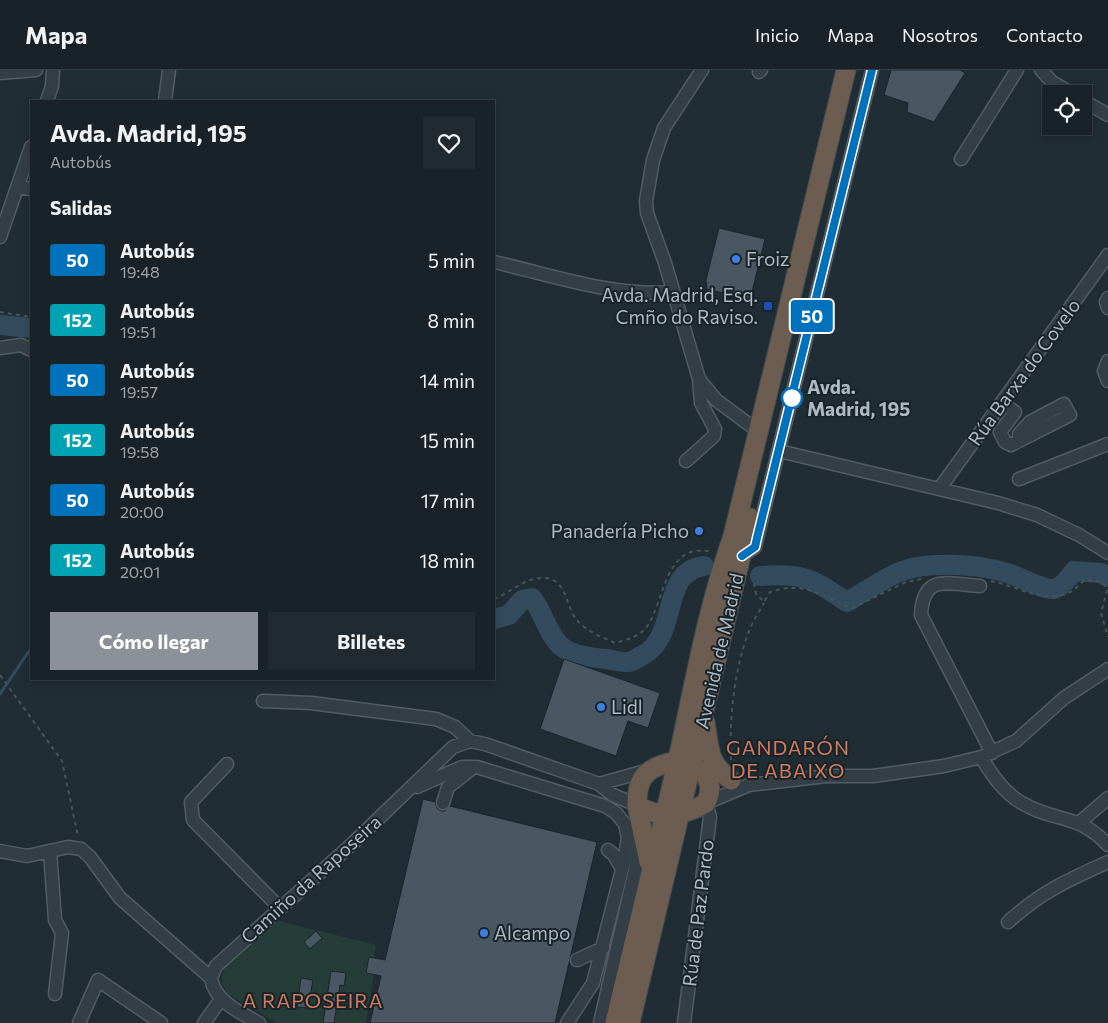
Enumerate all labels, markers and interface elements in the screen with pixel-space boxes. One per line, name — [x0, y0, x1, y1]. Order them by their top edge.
text: Mapa — [25, 20, 87, 49]
text: Inicio — [755, 24, 799, 46]
text: Mapa — [827, 24, 874, 46]
text: Nosotros — [902, 24, 978, 46]
text: Contacto — [1006, 24, 1083, 46]
map controls — [1042, 85, 1092, 135]
button: locate — [1042, 85, 1092, 135]
button: heart — [423, 117, 475, 169]
text: Avda. Madrid, 195 — [50, 118, 247, 147]
text: Autobús — [50, 152, 112, 171]
text: Salidas — [50, 196, 112, 219]
text: Autobús — [120, 239, 195, 262]
place label: Froiz — [746, 247, 790, 270]
text: 50 — [66, 249, 89, 271]
text: 5 min — [428, 249, 475, 272]
marker: Froiz — [730, 253, 742, 265]
text: 19:48 — [120, 262, 160, 281]
place label: Avda. Madrid, Esq. Cmño do Raviso. — [601, 283, 758, 328]
street label: Rúa Barxa do Covelo — [963, 294, 1085, 450]
text: Autobús — [120, 299, 195, 322]
marker: Avda. Madrid, Esq. Cmño do Raviso. — [762, 300, 774, 312]
line badge: 50 — [790, 300, 834, 332]
text: 50 — [801, 305, 823, 327]
text: 152 — [63, 309, 92, 331]
text: 8 min — [427, 309, 475, 332]
text: 19:51 — [120, 322, 156, 341]
text: Autobús — [120, 359, 195, 382]
text: 50 — [66, 369, 89, 391]
text: 14 min — [419, 369, 475, 392]
place label: Avda. Madrid, 195 — [807, 375, 910, 420]
text: 19:57 — [120, 382, 158, 401]
marker: Avda. Madrid, 195 — [781, 387, 803, 409]
text: Autobús — [120, 419, 195, 442]
text: 152 — [63, 429, 92, 451]
text: 15 min — [420, 429, 475, 452]
text: 19:58 — [120, 442, 159, 461]
text: Autobús — [120, 479, 195, 502]
text: 50 — [66, 489, 89, 511]
text: 17 min — [421, 489, 475, 512]
text: 20:00 — [120, 502, 164, 521]
place label: Panadería Picho — [551, 519, 689, 542]
marker: Panadería Picho — [693, 525, 705, 537]
text: Autobús — [120, 539, 195, 562]
text: 152 — [63, 549, 92, 571]
text: 18 min — [419, 549, 475, 572]
text: 20:01 — [120, 562, 160, 581]
street label: Avenida de Madrid — [689, 571, 748, 731]
button: Cómo llegar — [50, 612, 258, 670]
button: Billetes — [268, 612, 475, 670]
place label: Lidl — [611, 695, 643, 718]
marker: Lidl — [595, 701, 607, 713]
district label: GANDARÓN DE ABAIXO — [726, 735, 850, 782]
street label: Camiño da Raposeira — [236, 810, 386, 948]
street label: Rúa de Paz Pardo — [677, 838, 718, 988]
place label: Alcampo — [494, 921, 570, 944]
marker: Alcampo — [478, 927, 490, 939]
district label: A RAPOSEIRA — [242, 988, 384, 1012]

